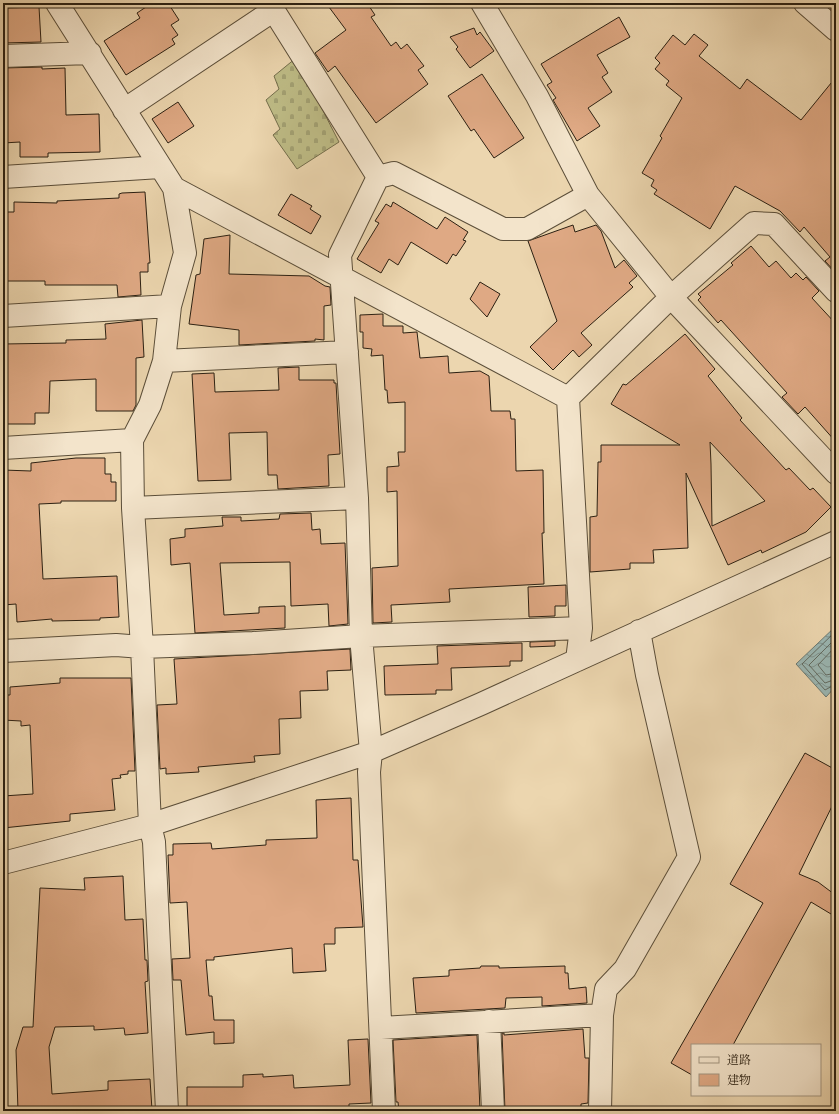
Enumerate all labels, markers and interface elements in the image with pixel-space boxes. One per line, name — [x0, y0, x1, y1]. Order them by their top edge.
legend — [691, 1044, 821, 1096]
text: 道路 — [727, 1053, 751, 1068]
text: 建物 — [727, 1073, 751, 1088]

